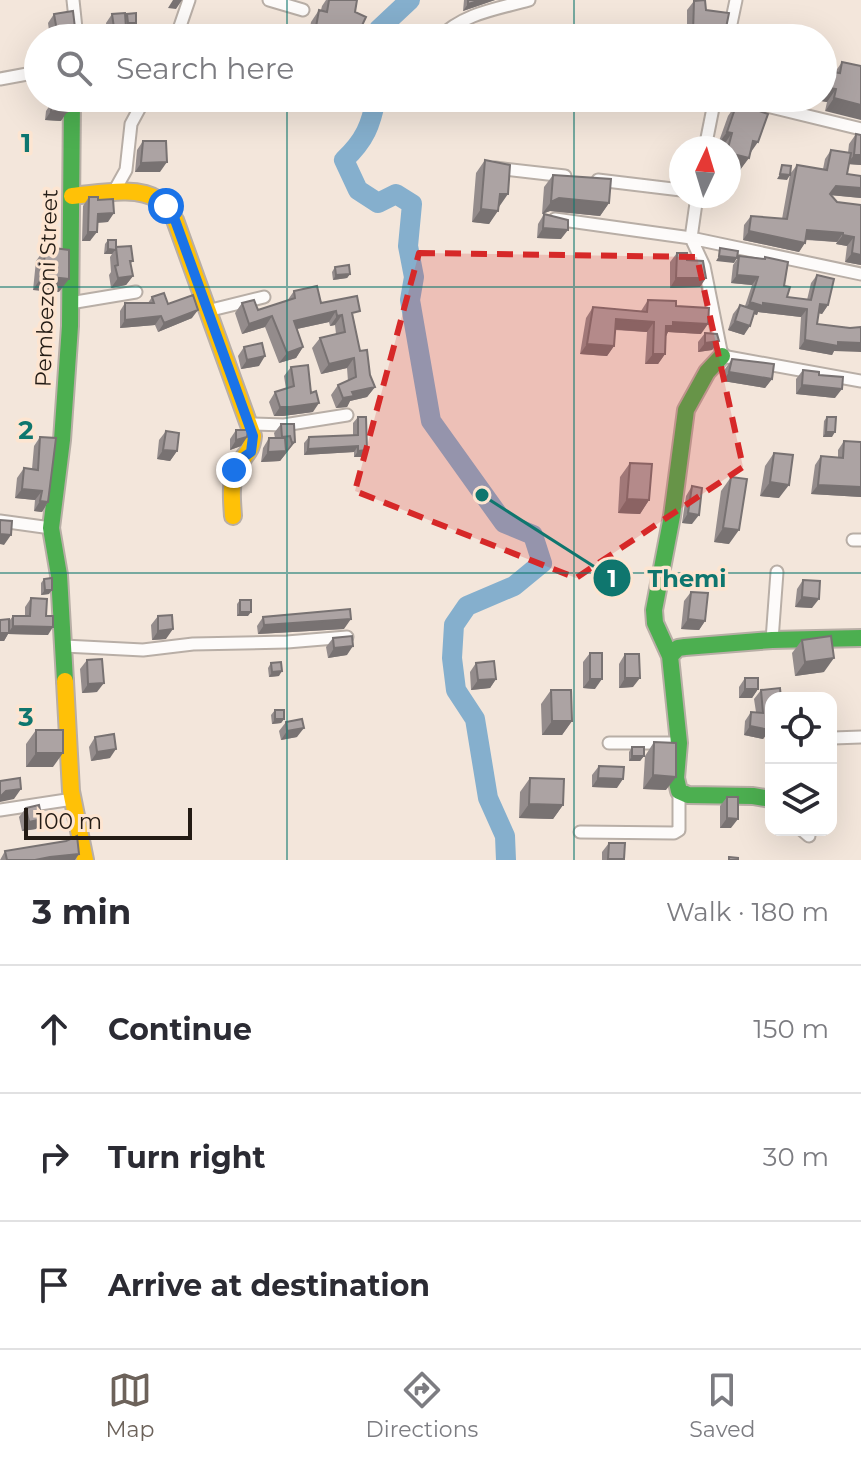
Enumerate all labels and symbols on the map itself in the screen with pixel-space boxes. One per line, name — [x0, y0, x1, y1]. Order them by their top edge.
text: 1 — [21, 127, 31, 159]
north arrow — [669, 136, 741, 208]
street label: Pembezoni Street — [30, 188, 63, 388]
route start — [148, 188, 184, 224]
text: 2 — [18, 414, 34, 446]
route end — [216, 452, 252, 488]
callout: Themi — [592, 554, 743, 602]
text: 1 — [607, 564, 617, 593]
text: Themi — [647, 564, 727, 593]
text: 3 — [17, 701, 34, 733]
scale bar — [24, 804, 192, 840]

